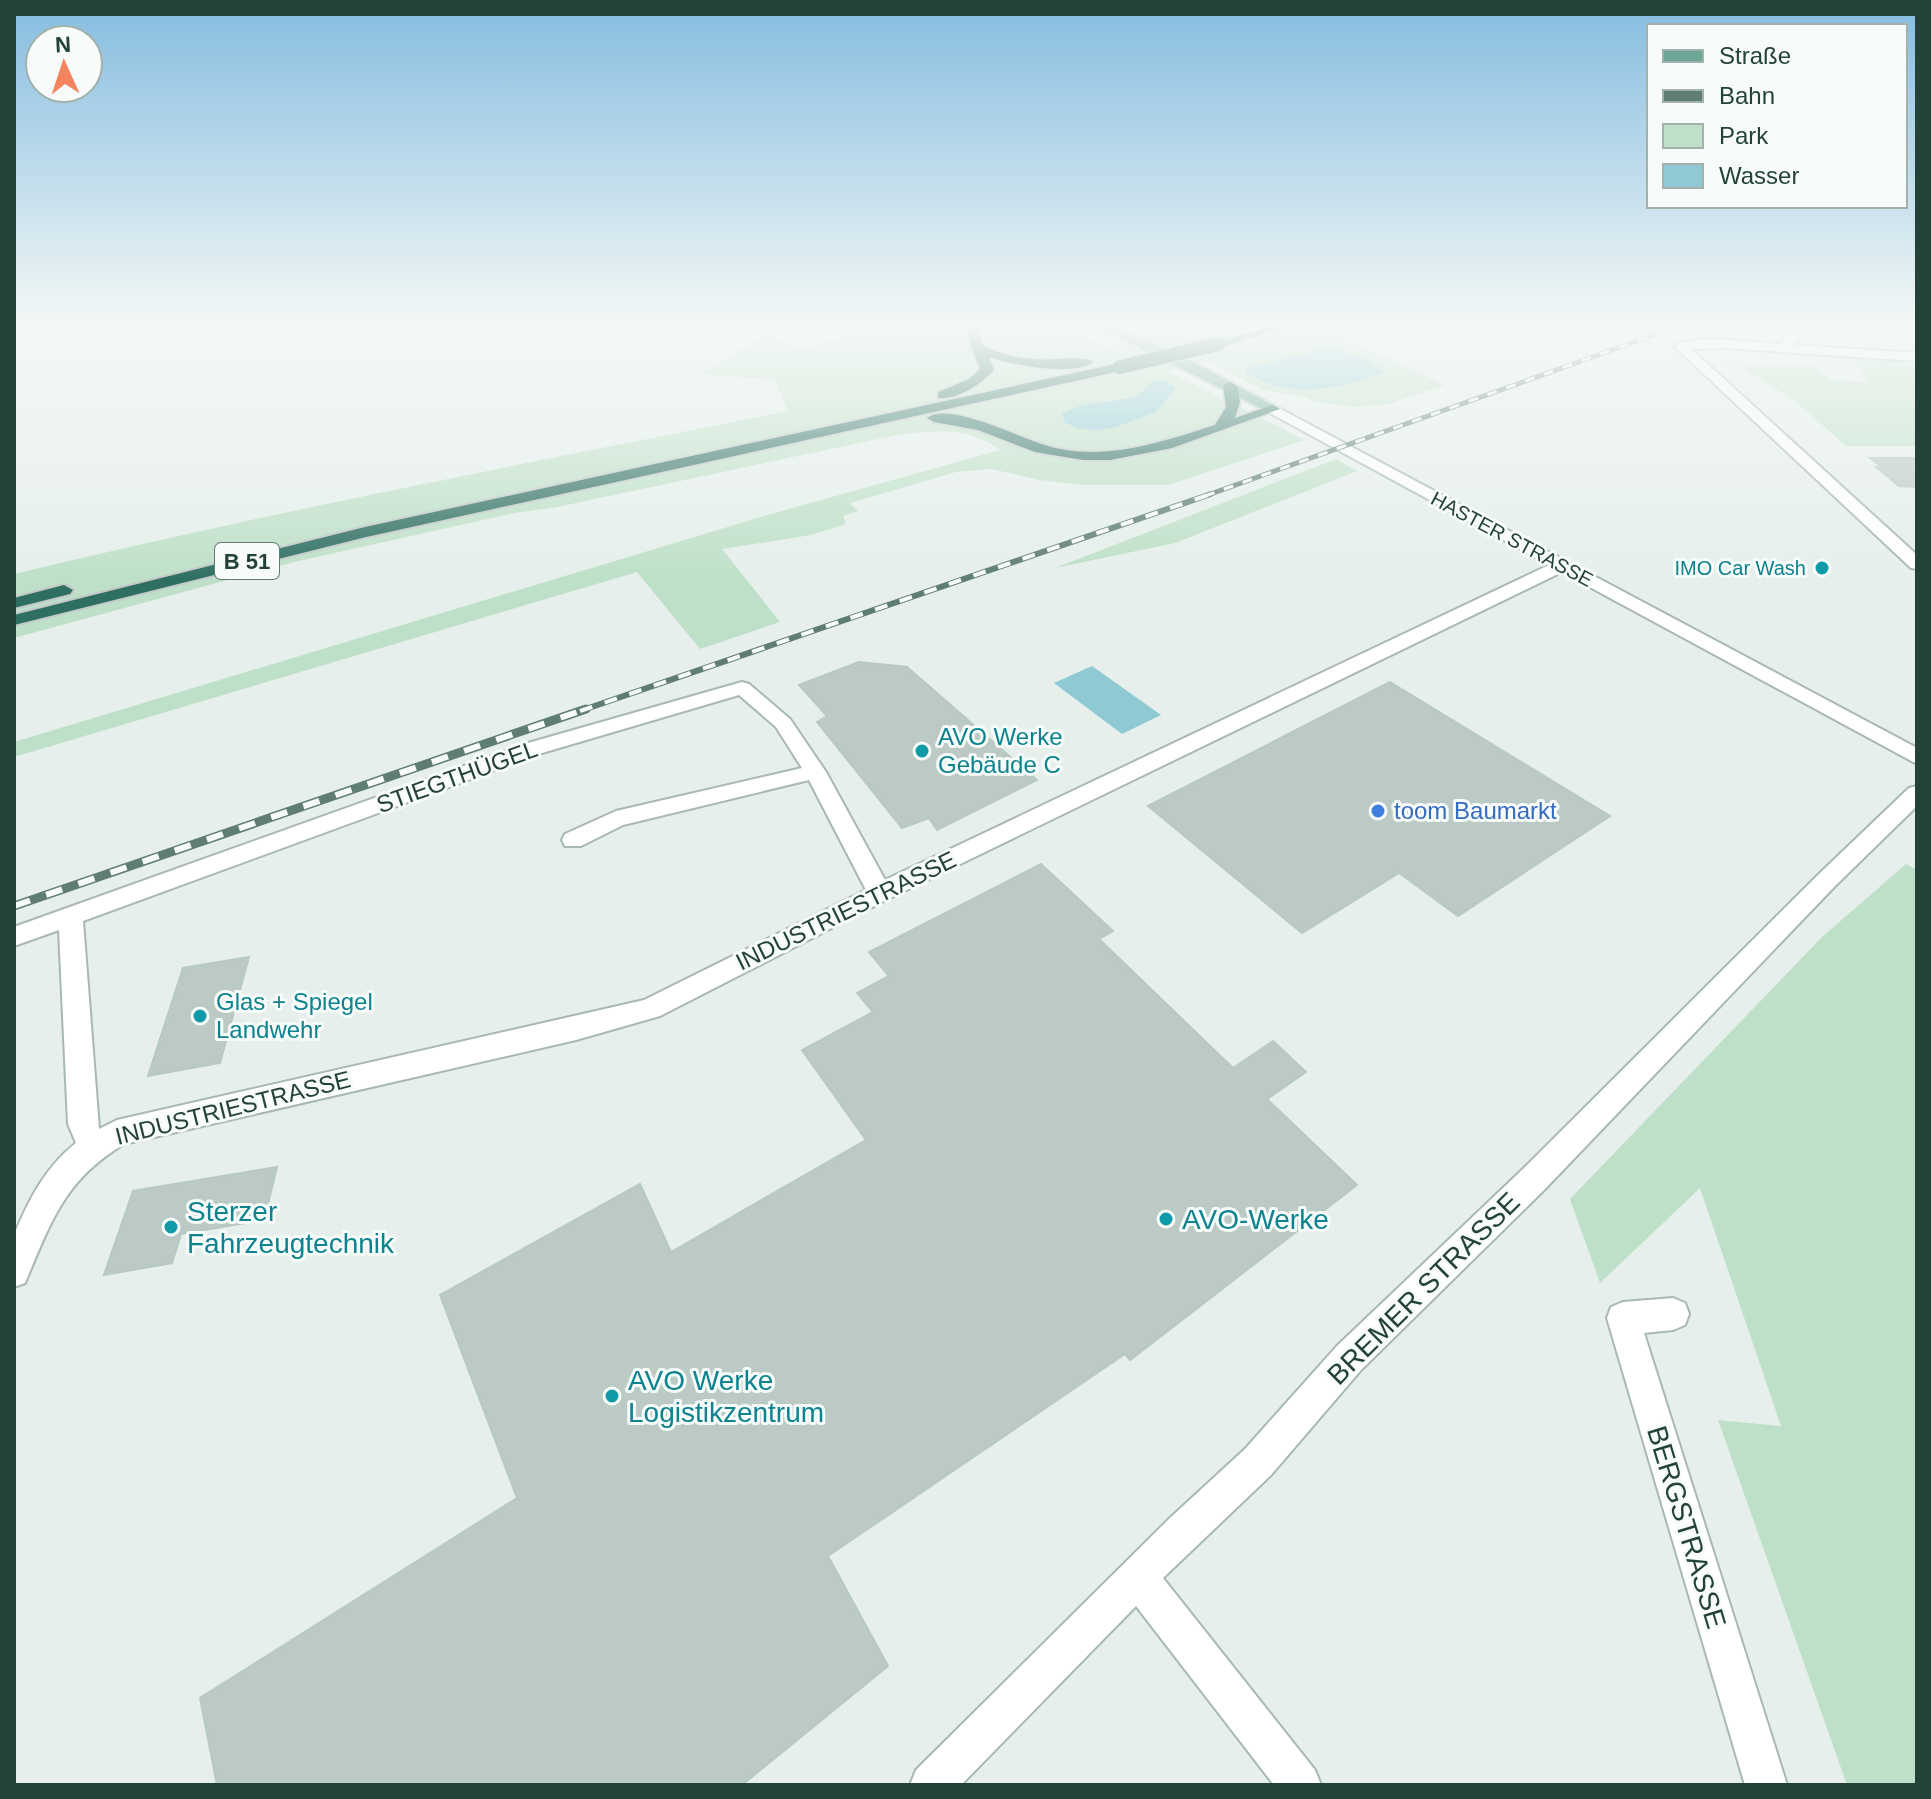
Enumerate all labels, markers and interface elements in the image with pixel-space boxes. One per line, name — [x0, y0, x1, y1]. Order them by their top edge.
north arrow — [24, 24, 104, 104]
legend — [1647, 24, 1907, 208]
text: N — [54, 32, 72, 57]
text: Straße — [1719, 42, 1791, 69]
text: Bahn — [1719, 82, 1775, 109]
text: Park — [1719, 122, 1769, 149]
text: Wasser — [1719, 162, 1799, 189]
street label: HASTER STRASSE — [1427, 487, 1597, 591]
road number: B 51 — [215, 543, 279, 579]
place label: IMO Car Wash — [1675, 557, 1806, 579]
marker: IMO Car Wash — [1813, 559, 1831, 577]
place label: AVO Werke Gebäude C — [938, 723, 1062, 778]
street label: STIEGTHÜGEL — [373, 735, 541, 818]
marker: AVO Werke Gebäude C — [913, 742, 931, 760]
place label: toom Baumarkt — [1394, 797, 1557, 824]
marker: toom Baumarkt — [1369, 802, 1387, 820]
street label: INDUSTRIESTRASSE — [731, 846, 960, 976]
place label: Glas + Spiegel Landwehr — [216, 988, 373, 1043]
marker: Glas + Spiegel Landwehr — [191, 1007, 209, 1025]
street label: INDUSTRIESTRASSE — [113, 1065, 353, 1150]
street label: BREMER STRASSE — [1321, 1186, 1526, 1391]
place label: Sterzer Fahrzeugtechnik — [187, 1196, 395, 1259]
place label: AVO-Werke — [1182, 1204, 1329, 1235]
marker: AVO-Werke — [1157, 1210, 1175, 1228]
marker: Sterzer Fahrzeugtechnik — [162, 1218, 180, 1236]
place label: AVO Werke Logistikzentrum — [628, 1365, 824, 1428]
marker: AVO Werke Logistikzentrum — [603, 1387, 621, 1405]
street label: BERGSTRASSE — [1641, 1422, 1732, 1632]

